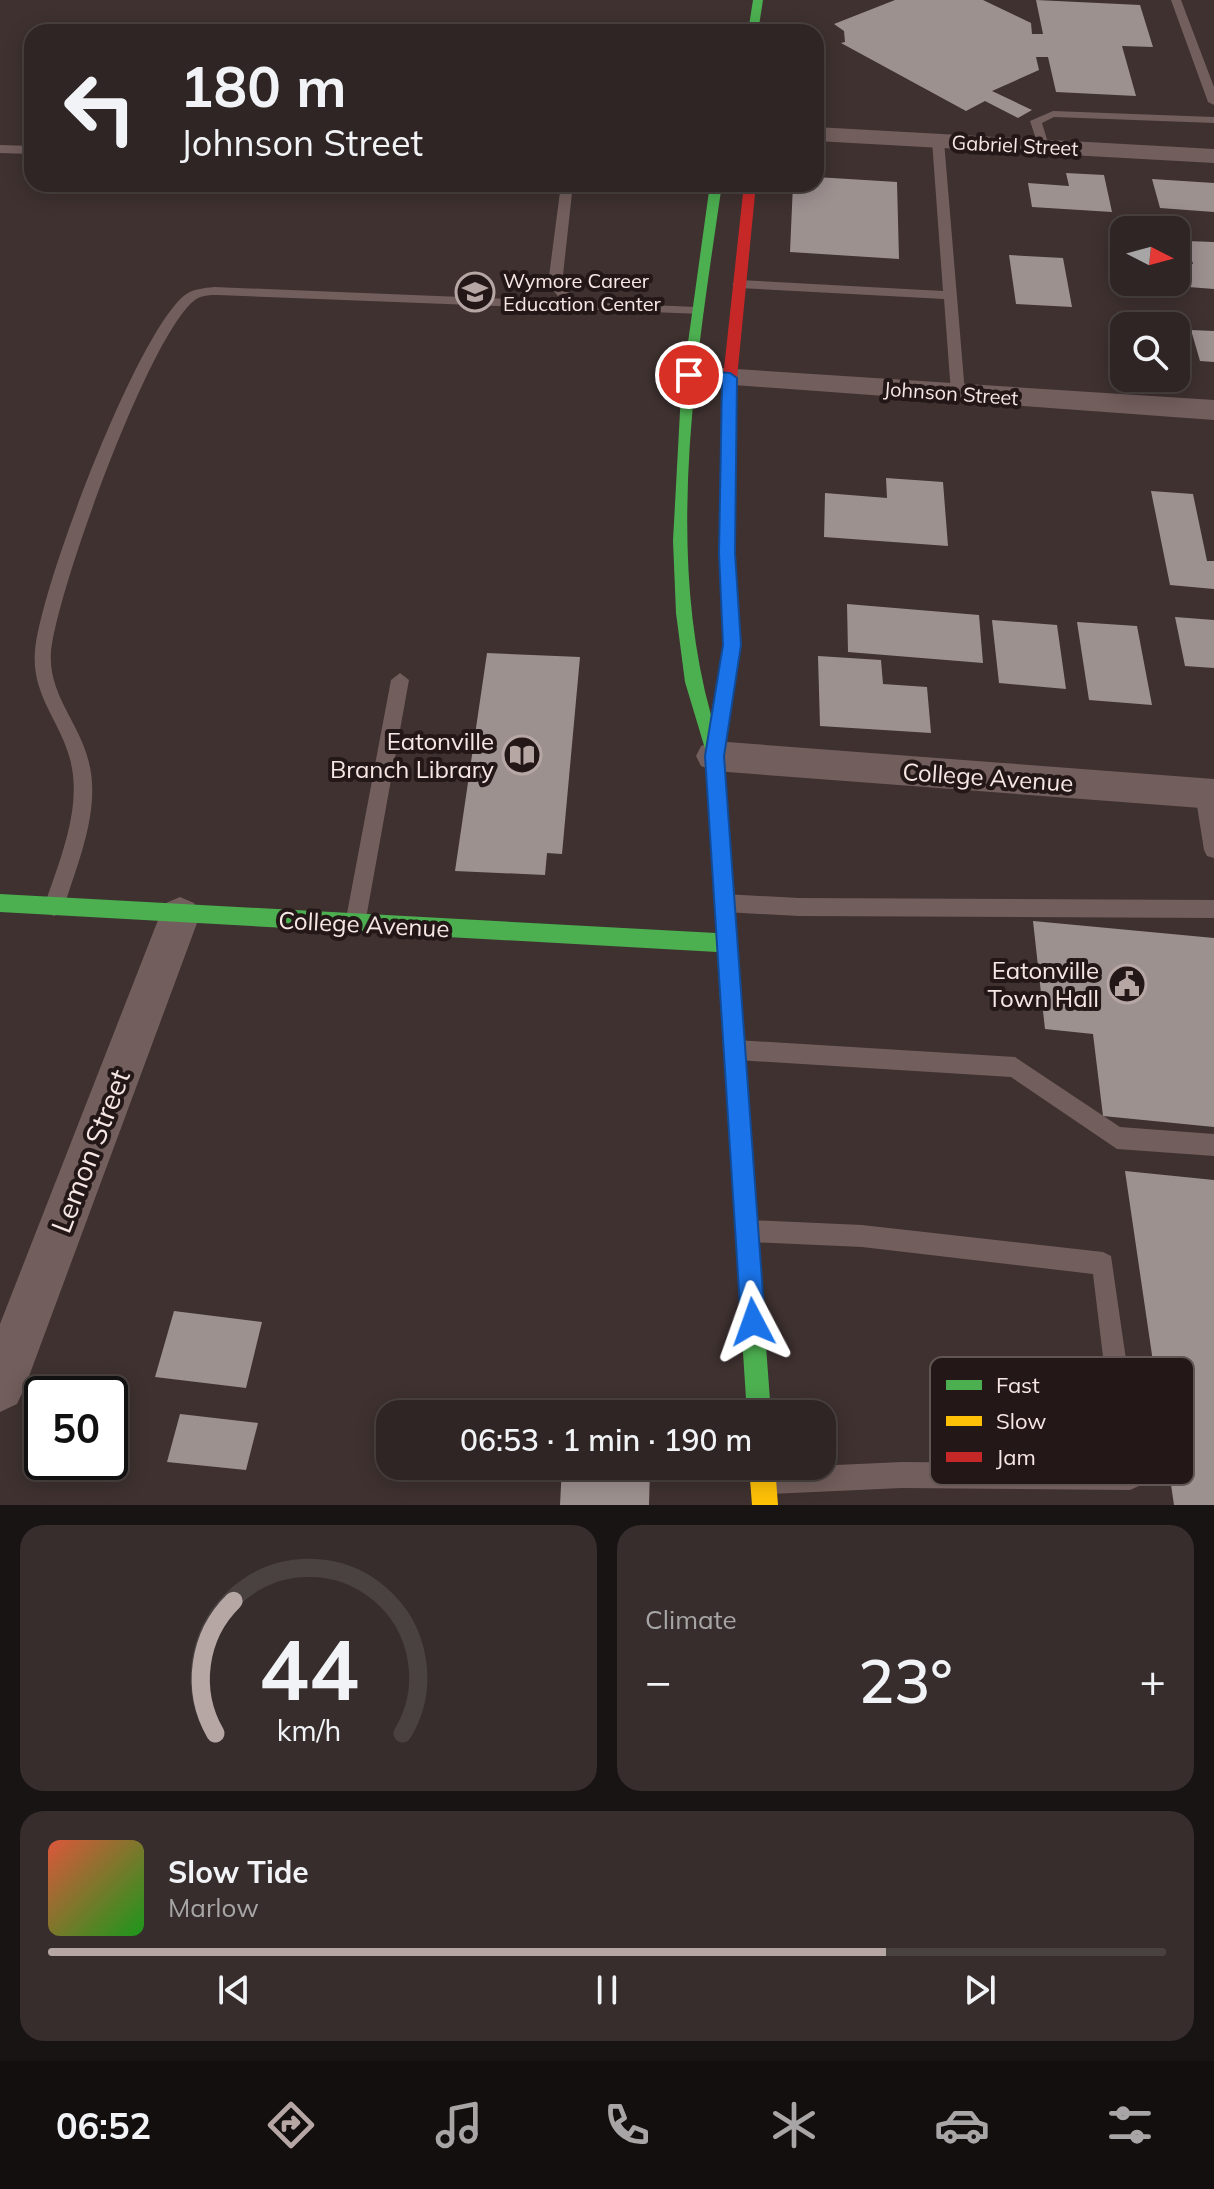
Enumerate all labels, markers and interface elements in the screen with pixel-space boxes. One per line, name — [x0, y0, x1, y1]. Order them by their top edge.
text: 180 m — [180, 51, 347, 121]
icon: left — [48, 56, 152, 160]
text: Johnson Street — [180, 120, 423, 165]
street label: Gabriel Street — [951, 129, 1079, 161]
north arrow — [1110, 216, 1190, 296]
map controls — [1110, 216, 1190, 392]
place label: Wymore Career Education Center — [503, 268, 662, 316]
school or university icon: Wymore Career Education Center — [454, 271, 496, 313]
button: search — [1110, 312, 1190, 392]
pin — [655, 341, 723, 409]
icon: arrive — [667, 353, 711, 397]
street label: Johnson Street — [883, 376, 1019, 410]
place label: Eatonville Branch Library — [330, 726, 494, 784]
library icon: Eatonville Branch Library — [501, 734, 543, 776]
street label: College Avenue — [902, 756, 1074, 798]
street label: College Avenue — [278, 905, 450, 943]
place label: Eatonville Town Hall — [987, 955, 1099, 1013]
public building icon: Eatonville Town Hall — [1106, 963, 1148, 1005]
street label: Lemon Street — [43, 1064, 137, 1238]
position arrow — [711, 1280, 795, 1364]
legend — [930, 1357, 1194, 1485]
text: Fast — [996, 1371, 1040, 1399]
speed limit sign: 50 — [24, 1376, 128, 1480]
text: Slow — [996, 1407, 1046, 1435]
text: 06:53 · 1 min · 190 m — [460, 1421, 752, 1459]
text: Jam — [996, 1443, 1036, 1471]
text: Climate — [645, 1603, 737, 1636]
text: 44 — [259, 1616, 358, 1721]
text: 23° — [858, 1643, 953, 1718]
text: − — [645, 1653, 671, 1708]
text: + — [1140, 1653, 1166, 1708]
text: km/h — [276, 1712, 341, 1748]
text: Slow Tide — [168, 1853, 309, 1891]
text: Marlow — [168, 1891, 259, 1924]
icon: previous — [212, 1968, 256, 2012]
icon: pause — [585, 1968, 629, 2012]
icon: next — [958, 1968, 1002, 2012]
icon: directions — [263, 2097, 319, 2153]
icon: music — [431, 2097, 487, 2153]
icon: phone — [599, 2097, 655, 2153]
icon: climate — [766, 2097, 822, 2153]
icon: car — [934, 2097, 990, 2153]
icon: filters — [1102, 2097, 1158, 2153]
text: 06:52 — [56, 2103, 151, 2148]

